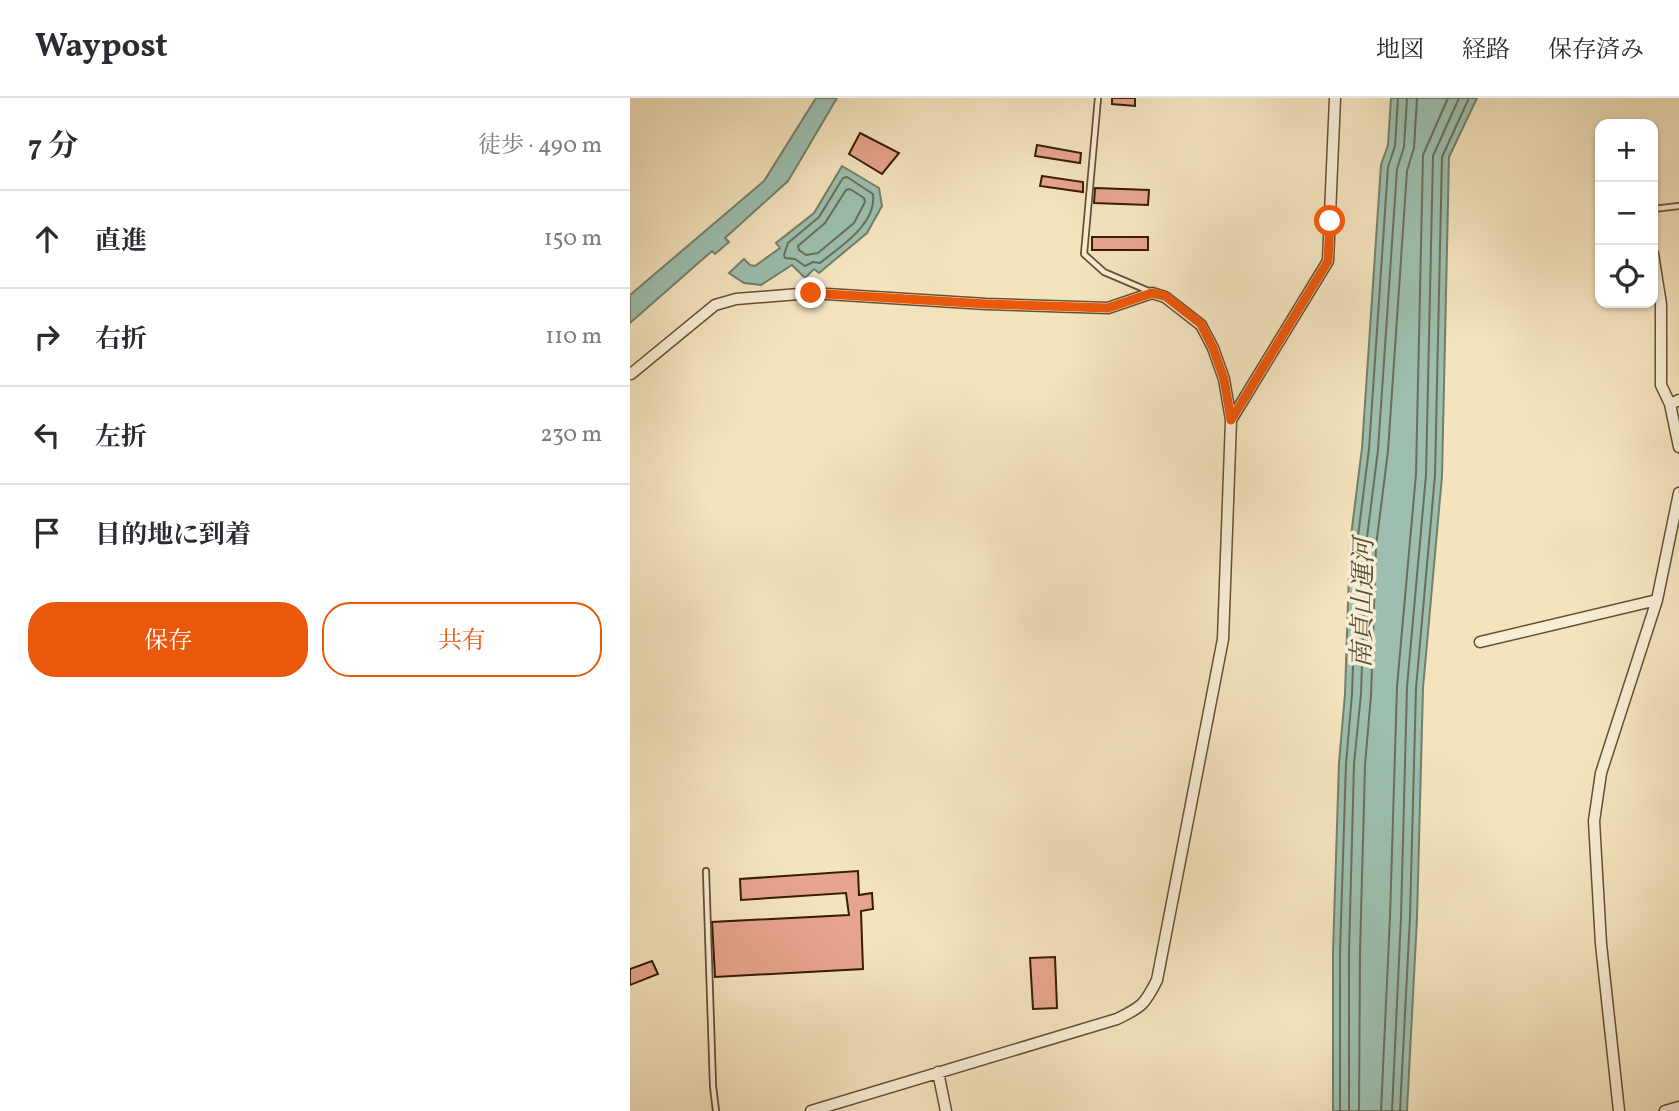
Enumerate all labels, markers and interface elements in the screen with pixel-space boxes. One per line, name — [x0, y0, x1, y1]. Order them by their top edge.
text: Waypost — [35, 25, 168, 71]
text: 地図 — [1376, 34, 1424, 68]
text: 経路 — [1462, 34, 1510, 68]
text: 保存済み — [1548, 34, 1644, 68]
map controls — [1595, 119, 1658, 308]
button: + — [1595, 119, 1658, 182]
text: 7 分 — [28, 126, 78, 168]
text: 徒歩 · 490 m — [478, 130, 602, 162]
button: − — [1595, 182, 1658, 245]
route start — [1314, 205, 1345, 236]
icon: ahead — [28, 220, 66, 258]
text: 150 m — [544, 223, 602, 255]
text: 直進 — [95, 224, 147, 260]
button: locate — [1595, 245, 1658, 308]
route end — [795, 277, 826, 308]
icon: right — [28, 318, 66, 356]
text: 110 m — [545, 321, 602, 353]
text: 右折 — [95, 322, 147, 358]
icon: left — [28, 416, 66, 454]
text: 230 m — [540, 419, 602, 451]
text: 左折 — [95, 420, 147, 456]
icon: arrive — [28, 514, 66, 552]
text: 目的地に到着 — [95, 518, 251, 554]
water label: 南貞山運河 — [1345, 534, 1383, 668]
button: 保存 — [28, 602, 308, 677]
button: 共有 — [322, 602, 602, 677]

